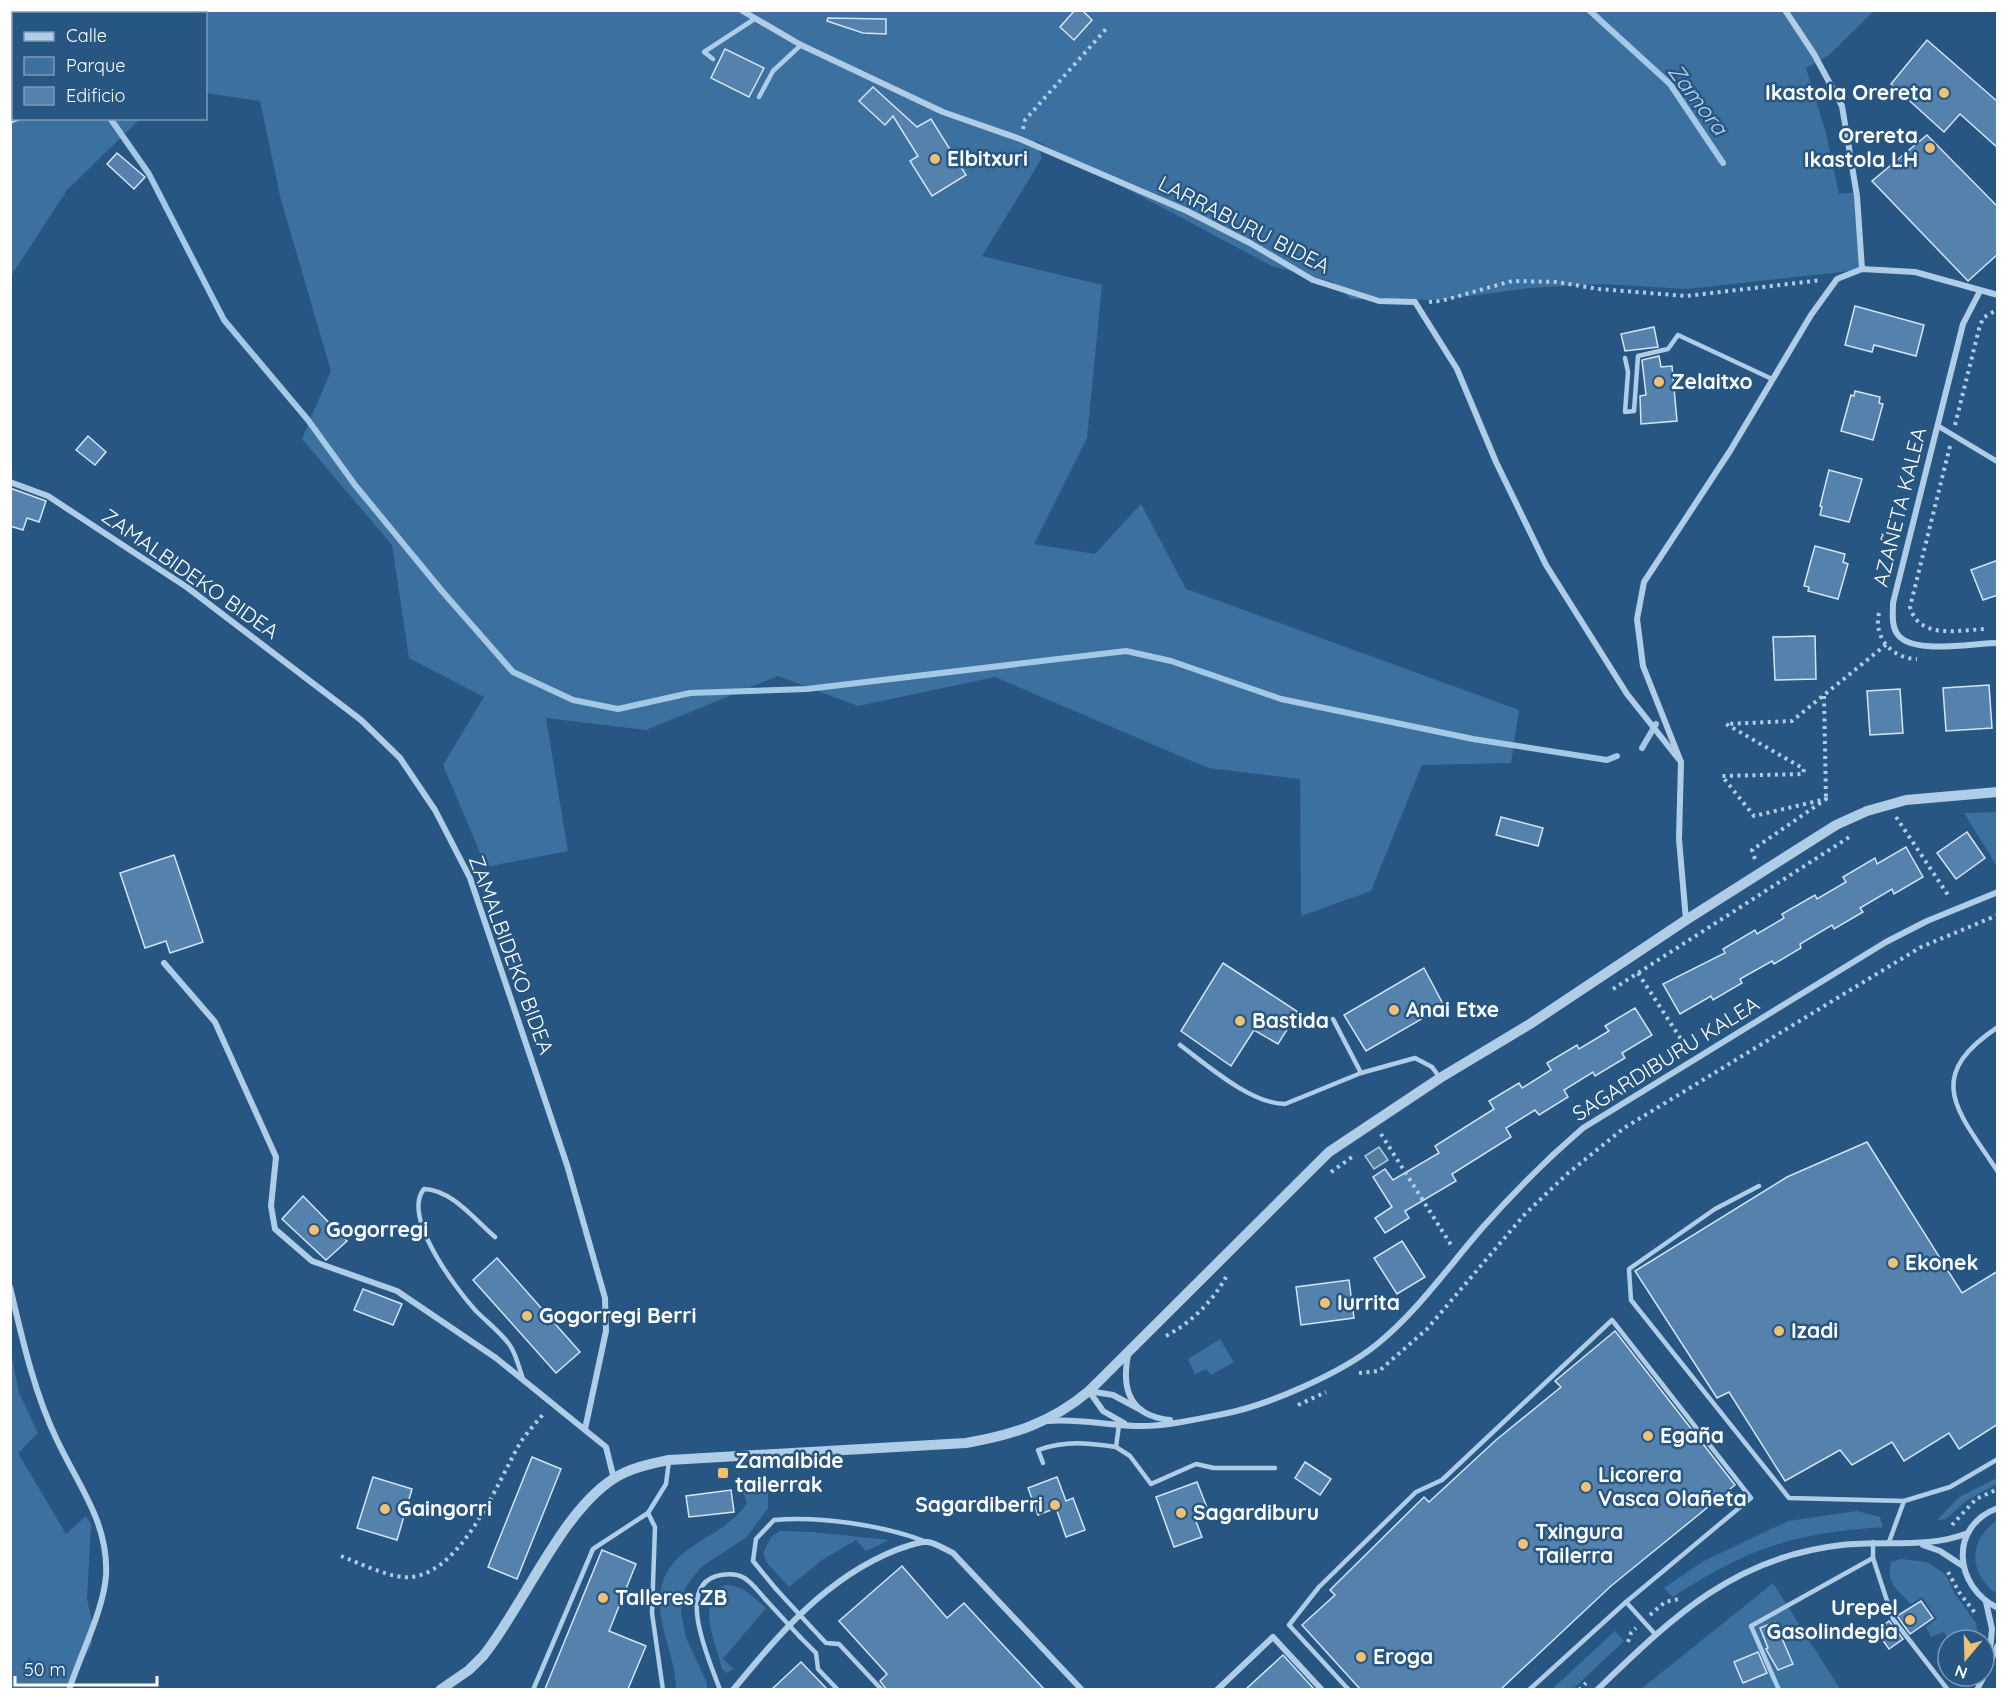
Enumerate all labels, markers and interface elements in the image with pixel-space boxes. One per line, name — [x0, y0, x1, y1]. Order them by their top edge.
legend — [12, 12, 207, 120]
text: Calle — [66, 24, 107, 47]
text: Parque — [66, 54, 125, 77]
water label: Zamora — [1662, 58, 1735, 142]
place label: Ikastola Orereta — [1765, 79, 1932, 105]
text: Edificio — [66, 84, 125, 107]
marker: Ikastola Orereta — [1937, 86, 1951, 100]
place label: Orereta Ikastola LH — [1804, 122, 1918, 172]
marker: Orereta Ikastola LH — [1923, 141, 1937, 155]
place label: Elbitxuri — [947, 145, 1028, 171]
marker: Elbitxuri — [928, 152, 942, 166]
street label: LARRABURU BIDEA — [1154, 170, 1335, 279]
place label: Zelaitxo — [1671, 368, 1753, 394]
marker: Zelaitxo — [1652, 375, 1666, 389]
street label: AZAÑETA KALEA — [1867, 424, 1931, 589]
street label: ZAMALBIDEKO BIDEA — [97, 502, 284, 644]
street label: ZAMALBIDEKO BIDEA — [464, 851, 560, 1058]
street label: SAGARDIBURU KALEA — [1567, 990, 1764, 1126]
place label: Anai Etxe — [1406, 996, 1499, 1022]
marker: Anai Etxe — [1387, 1003, 1401, 1017]
place label: Bastida — [1252, 1007, 1329, 1033]
marker: Bastida — [1233, 1014, 1247, 1028]
place label: Gogorregi — [326, 1216, 428, 1242]
marker: Gogorregi — [307, 1223, 321, 1237]
place label: Ekonek — [1905, 1249, 1979, 1275]
marker: Ekonek — [1886, 1256, 1900, 1270]
place label: Iurrita — [1337, 1289, 1400, 1315]
marker: Iurrita — [1318, 1296, 1332, 1310]
place label: Gogorregi Berri — [539, 1302, 696, 1328]
marker: Gogorregi Berri — [520, 1309, 534, 1323]
place label: Izadi — [1791, 1317, 1838, 1343]
marker: Izadi — [1772, 1324, 1786, 1338]
place label: Egaña — [1660, 1422, 1724, 1448]
marker: Egaña — [1641, 1429, 1655, 1443]
place label: Zamalbide tailerrak — [735, 1447, 844, 1497]
place label: Licorera Vasca Olañeta — [1598, 1461, 1747, 1511]
marker: Zamalbide tailerrak — [716, 1466, 730, 1480]
marker: Licorera Vasca Olañeta — [1579, 1480, 1593, 1494]
place label: Sagardiberri — [915, 1491, 1043, 1517]
place label: Gaingorri — [397, 1495, 492, 1521]
marker: Sagardiberri — [1048, 1498, 1062, 1512]
place label: Sagardiburu — [1193, 1499, 1319, 1525]
marker: Gaingorri — [378, 1502, 392, 1516]
marker: Sagardiburu — [1174, 1506, 1188, 1520]
place label: Txingura Tailerra — [1535, 1518, 1623, 1568]
marker: Txingura Tailerra — [1516, 1537, 1530, 1551]
place label: Talleres ZB — [615, 1584, 727, 1610]
marker: Talleres ZB — [596, 1591, 610, 1605]
place label: Urepel Gasolindegia — [1767, 1594, 1898, 1644]
marker: Urepel Gasolindegia — [1903, 1613, 1917, 1627]
north arrow — [1936, 1628, 1996, 1688]
place label: Eroga — [1373, 1643, 1433, 1669]
scale bar — [15, 1649, 158, 1687]
marker: Eroga — [1354, 1650, 1368, 1664]
text: 50 m — [24, 1658, 66, 1681]
text: N — [1952, 1661, 1970, 1684]

